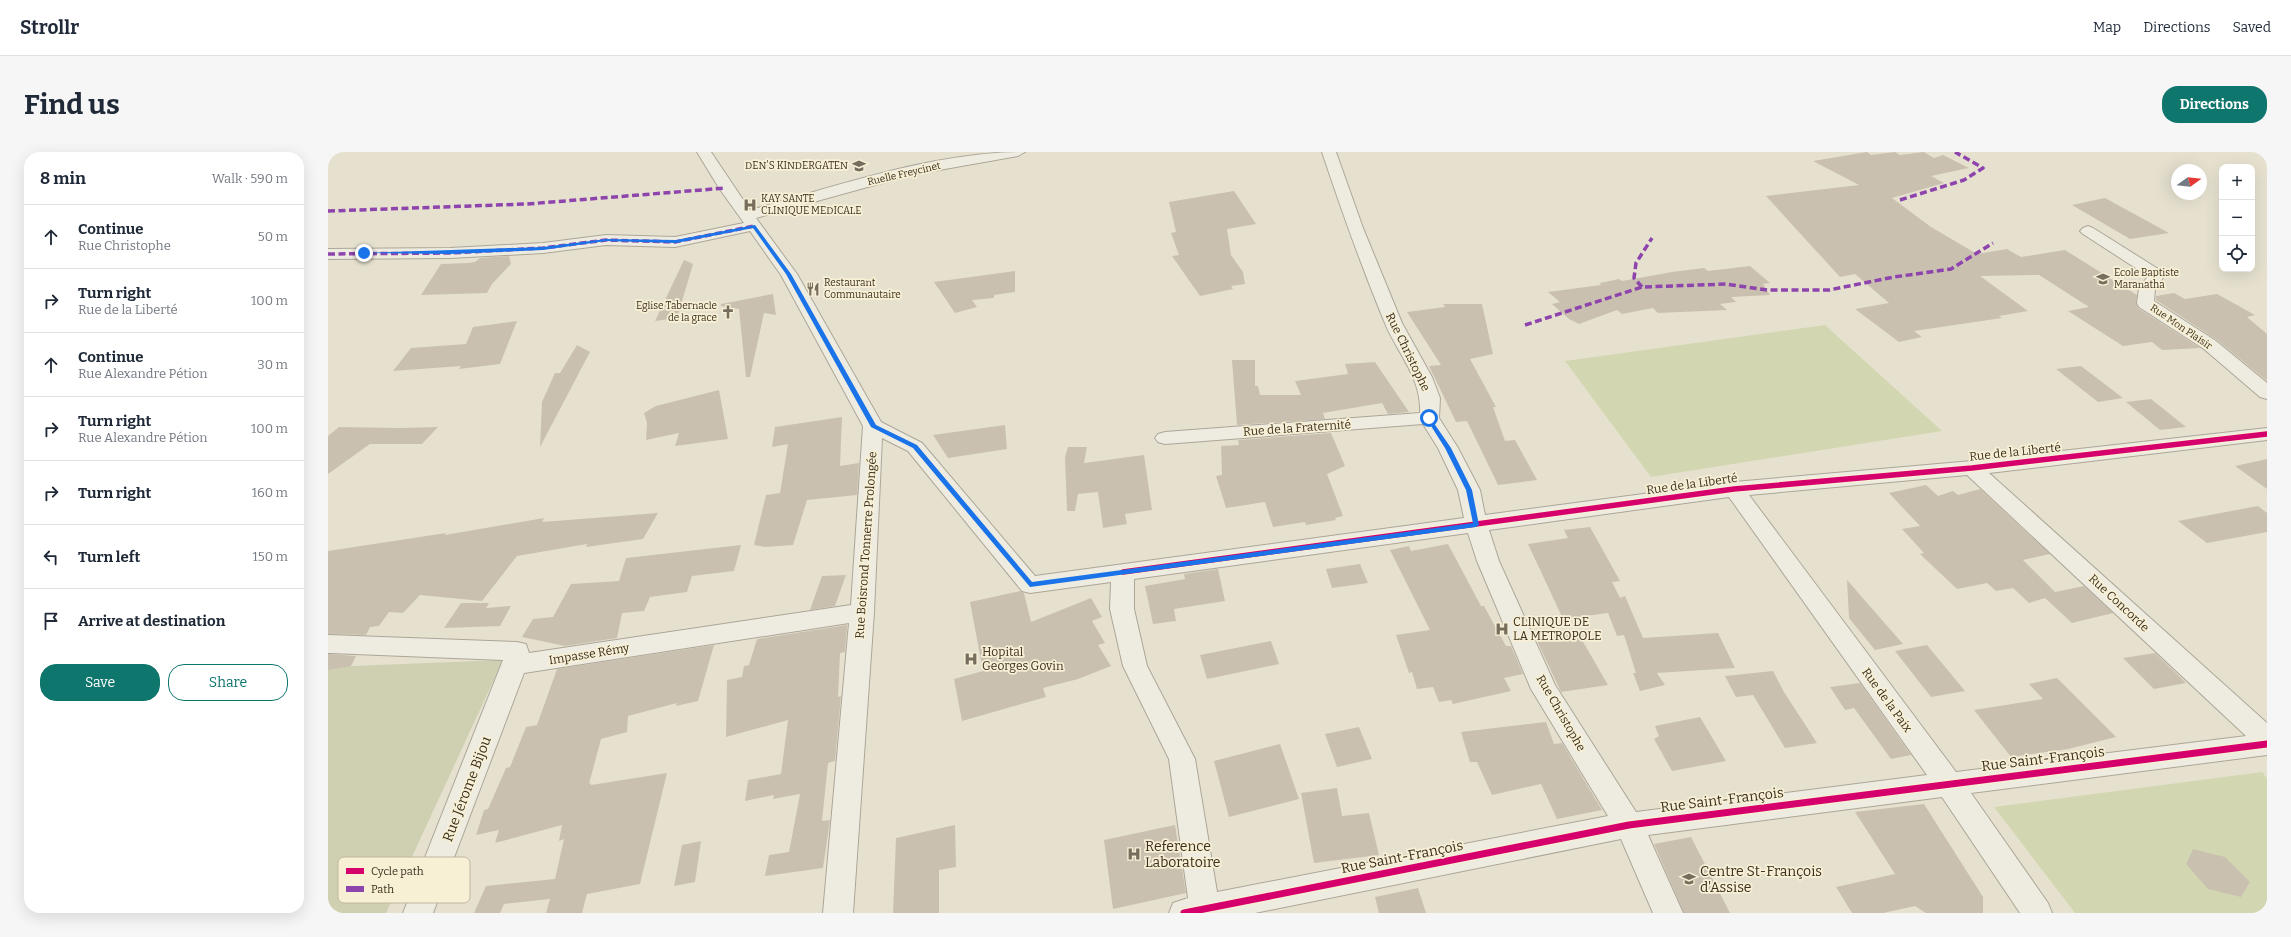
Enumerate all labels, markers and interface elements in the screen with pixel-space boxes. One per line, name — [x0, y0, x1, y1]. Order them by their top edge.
text: Strollr — [20, 16, 79, 39]
text: Map — [2093, 19, 2121, 36]
text: Directions — [2143, 19, 2211, 36]
text: Saved — [2233, 19, 2271, 36]
button: Directions — [2162, 86, 2267, 123]
text: Find us — [24, 88, 120, 121]
school or university icon: DEN'S KINDERGATEN — [851, 158, 867, 174]
place label: DEN'S KINDERGATEN — [745, 160, 848, 172]
street label: Ruelle Freycinet — [866, 160, 942, 188]
north arrow — [2171, 164, 2207, 200]
map controls — [2219, 164, 2255, 272]
button: + — [2219, 164, 2255, 200]
text: 8 min — [40, 168, 86, 189]
text: Walk · 590 m — [212, 171, 288, 186]
place label: KAY SANTE CLINIQUE MEDICALE — [761, 193, 862, 217]
hospital icon: KAY SANTE CLINIQUE MEDICALE — [742, 197, 758, 213]
button: − — [2219, 200, 2255, 236]
text: Continue — [78, 220, 144, 238]
icon: ahead — [40, 226, 62, 248]
text: 50 m — [258, 229, 288, 244]
button: locate — [2219, 236, 2255, 272]
text: Rue Christophe — [78, 238, 171, 253]
route end — [355, 244, 373, 262]
place label: Ecole Baptiste Maranatha — [2114, 267, 2179, 291]
school or university icon: Ecole Baptiste Maranatha — [2095, 271, 2111, 287]
place label: Restaurant Communautaire — [824, 277, 901, 301]
restaurant icon: Restaurant Communautaire — [805, 281, 821, 297]
text: Turn right — [78, 284, 151, 302]
icon: right — [40, 290, 62, 312]
text: 100 m — [251, 293, 288, 308]
place label: Eglise Tabernacle de la grace — [636, 300, 717, 324]
text: Rue de la Liberté — [78, 302, 178, 317]
street label: Rue Mon Plaisir — [2148, 302, 2215, 352]
church icon: Eglise Tabernacle de la grace — [720, 304, 736, 320]
street label: Rue Christophe — [1383, 310, 1433, 394]
text: Continue — [78, 348, 144, 366]
icon: ahead — [40, 354, 62, 376]
text: 30 m — [257, 357, 288, 372]
text: Rue Alexandre Pétion — [78, 366, 208, 381]
route start — [1420, 409, 1438, 427]
text: Turn right — [78, 412, 151, 430]
street label: Rue de la Fraternité — [1242, 417, 1352, 439]
icon: right — [40, 418, 62, 440]
text: 100 m — [251, 421, 288, 436]
text: Rue Alexandre Pétion — [78, 430, 208, 445]
street label: Rue de la Liberté — [1969, 440, 2061, 464]
street label: Rue Boisrond Tonnerre Prolongée — [852, 451, 880, 639]
street label: Rue de la Liberté — [1645, 471, 1739, 497]
icon: right — [40, 482, 62, 504]
text: Turn right — [78, 484, 151, 502]
text: 160 m — [252, 485, 288, 500]
icon: left — [40, 546, 62, 568]
text: Turn left — [78, 548, 140, 566]
text: 150 m — [252, 549, 288, 564]
street label: Rue Concorde — [2086, 571, 2152, 635]
icon: arrive — [40, 610, 62, 632]
text: Arrive at destination — [78, 612, 225, 630]
place label: CLINIQUE DE LA METROPOLE — [1513, 615, 1601, 643]
hospital icon: CLINIQUE DE LA METROPOLE — [1494, 621, 1510, 637]
street label: Impasse Rémy — [548, 641, 631, 667]
place label: Hopital Georges Govin — [982, 645, 1064, 673]
hospital icon: Hopital Georges Govin — [963, 651, 979, 667]
button: Save — [40, 664, 160, 701]
button: Share — [168, 664, 288, 701]
street label: Rue de la Paix — [1859, 665, 1915, 735]
street label: Rue Christophe — [1534, 672, 1588, 754]
street label: Rue Jérome Bijou — [439, 734, 495, 844]
street label: Rue Saint-François — [1980, 743, 2106, 775]
street label: Rue Saint-François — [1659, 784, 1785, 816]
street label: Rue Saint-François — [1339, 837, 1465, 877]
place label: Reference Laboratoire — [1145, 838, 1220, 871]
hospital icon: Reference Laboratoire — [1126, 846, 1142, 862]
legend — [338, 857, 470, 903]
place label: Centre St-François d'Assise — [1700, 863, 1822, 896]
text: Cycle path — [371, 865, 424, 878]
school or university icon: Centre St-François d'Assise — [1681, 871, 1697, 887]
text: Path — [371, 883, 394, 896]

